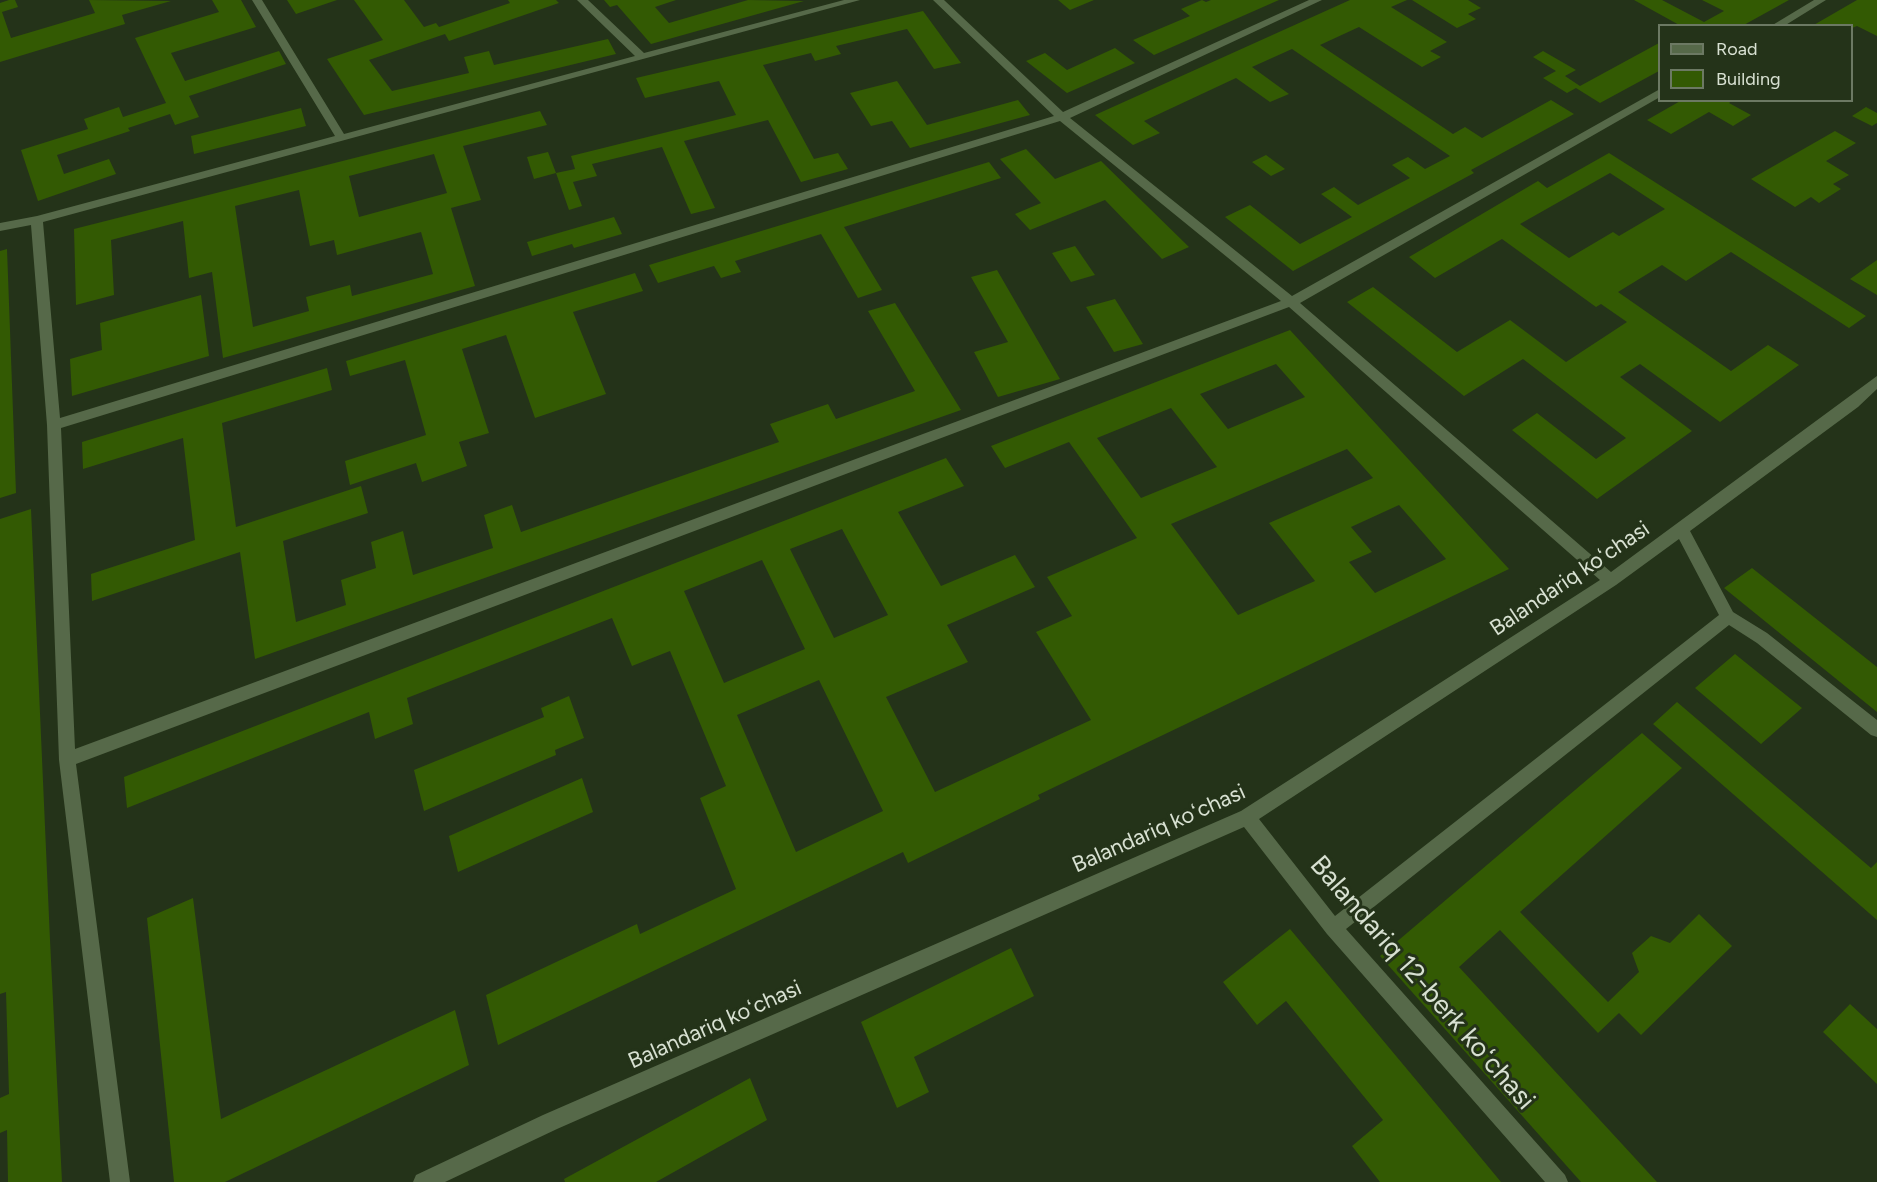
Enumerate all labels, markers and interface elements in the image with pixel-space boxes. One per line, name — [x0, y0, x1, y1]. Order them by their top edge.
legend — [1658, 24, 1853, 102]
text: Road — [1716, 38, 1757, 60]
text: Building — [1716, 68, 1781, 90]
street label: Balandariq koʻchasi — [1485, 516, 1655, 642]
street label: Balandariq koʻchasi — [1068, 779, 1250, 879]
street label: Balandariq 12-berk koʻchasi — [1303, 849, 1541, 1117]
street label: Balandariq koʻchasi — [624, 975, 806, 1075]

